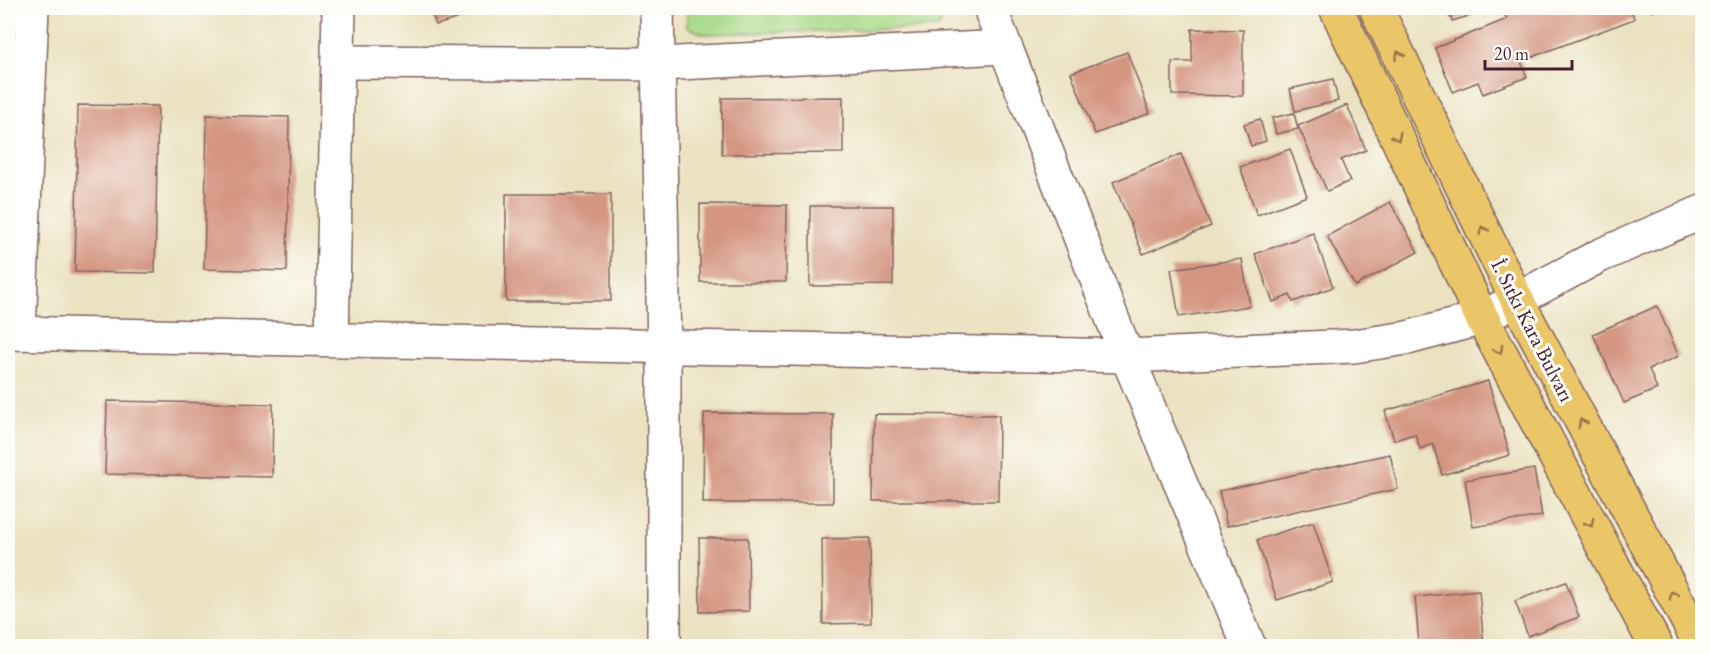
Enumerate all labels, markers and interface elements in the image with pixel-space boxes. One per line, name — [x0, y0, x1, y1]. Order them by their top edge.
scale bar — [1485, 33, 1572, 71]
text: 20 m — [1494, 42, 1529, 65]
one-way arrow — [1395, 50, 1406, 61]
one-way arrow — [1389, 130, 1401, 141]
one-way arrow — [1479, 226, 1491, 237]
street label: İ. Sıtkı Kara Bulvarı — [1485, 254, 1581, 406]
one-way arrow — [1492, 344, 1503, 355]
one-way arrow — [1578, 418, 1589, 429]
one-way arrow — [1583, 516, 1594, 527]
one-way arrow — [1669, 591, 1680, 601]

